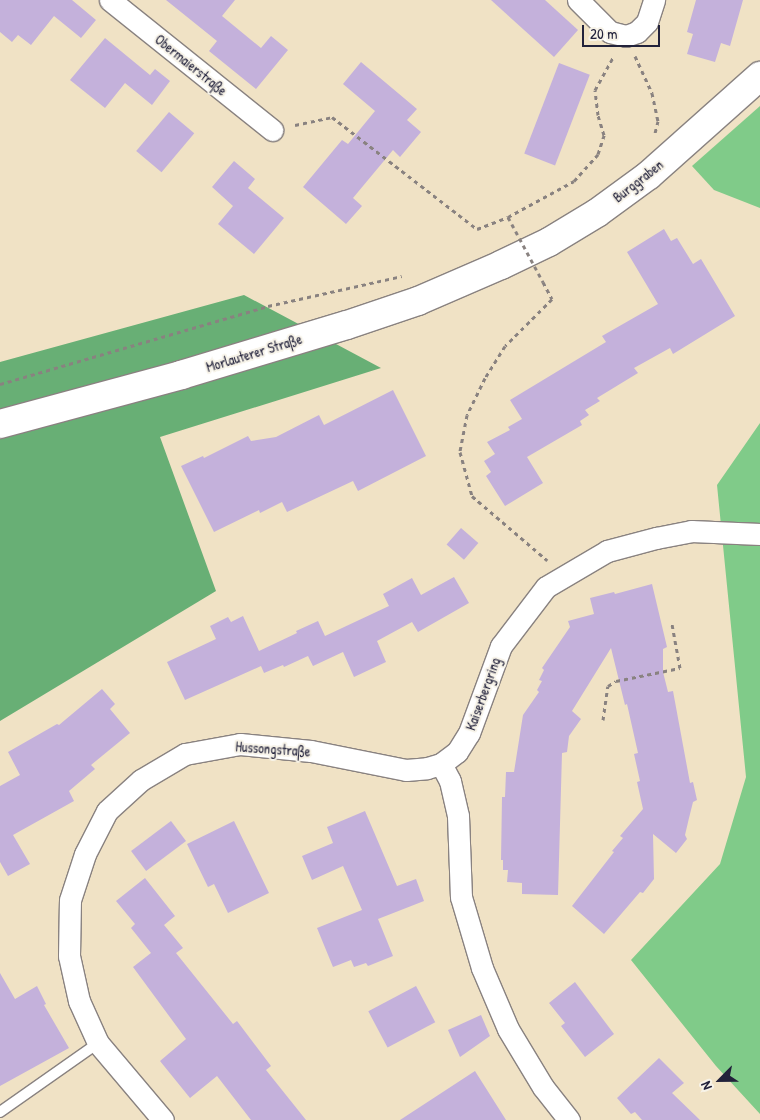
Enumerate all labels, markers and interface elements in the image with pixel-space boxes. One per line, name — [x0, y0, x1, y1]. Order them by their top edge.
scale bar — [585, 15, 662, 47]
text: 20 m — [590, 23, 617, 44]
street label: Obermaierstraße — [152, 31, 230, 99]
street label: Burggraben — [610, 156, 666, 206]
street label: Morlauterer Straße — [204, 330, 304, 376]
street label: Kaiserbergring — [462, 655, 504, 733]
street label: Hussongstraße — [235, 738, 311, 760]
north arrow — [695, 1055, 745, 1105]
text: N — [696, 1079, 716, 1093]

